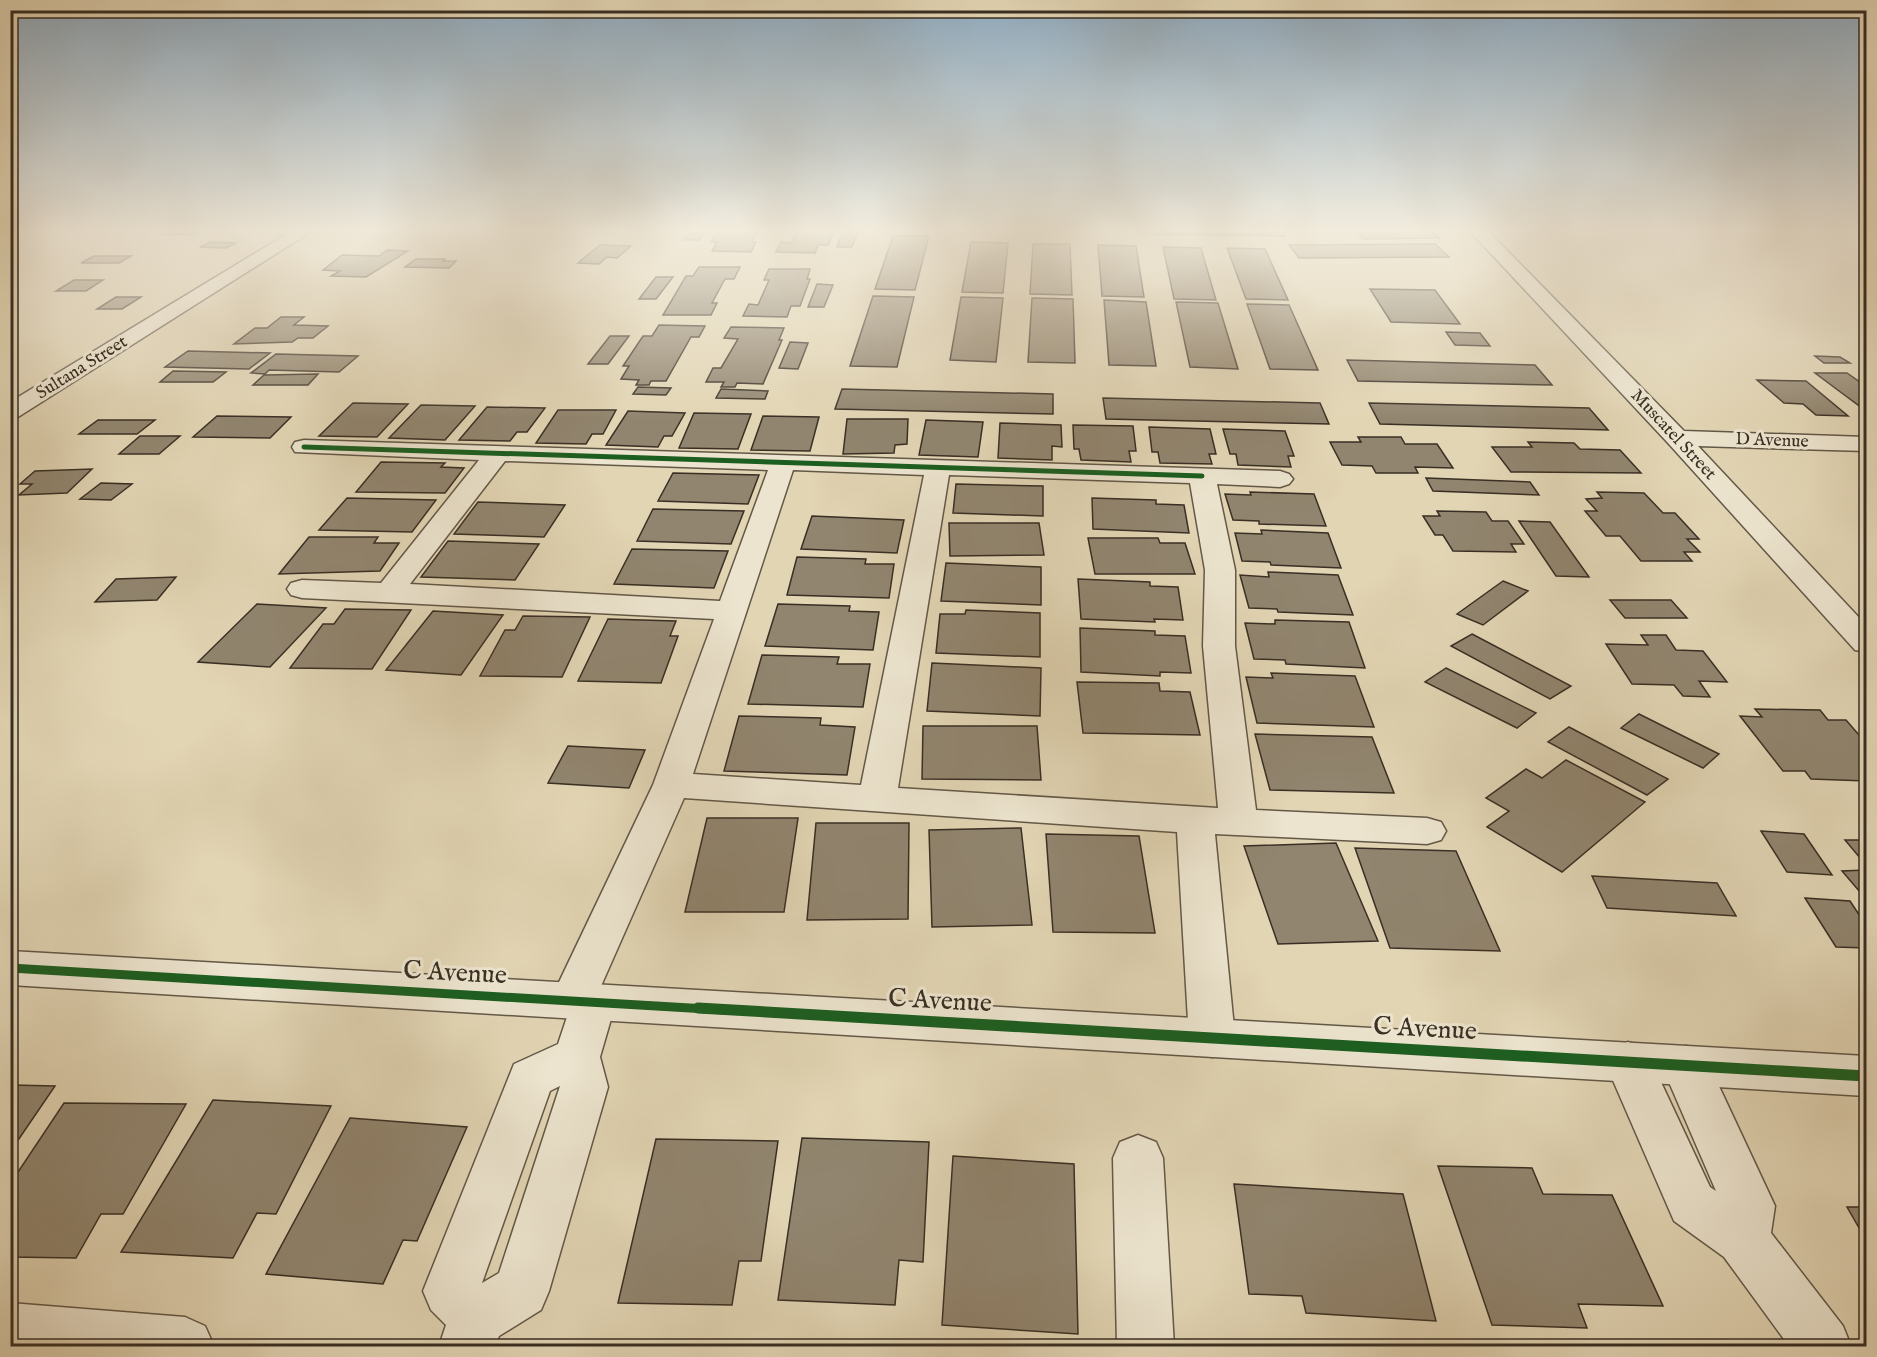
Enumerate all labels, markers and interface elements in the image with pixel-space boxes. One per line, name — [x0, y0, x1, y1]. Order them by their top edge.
street label: Sultana Street — [32, 331, 132, 405]
street label: Muscatel Street — [1625, 385, 1721, 485]
street label: D Avenue — [1735, 428, 1809, 454]
street label: C Avenue — [402, 954, 508, 992]
street label: C Avenue — [887, 982, 993, 1020]
street label: C Avenue — [1372, 1010, 1478, 1048]

